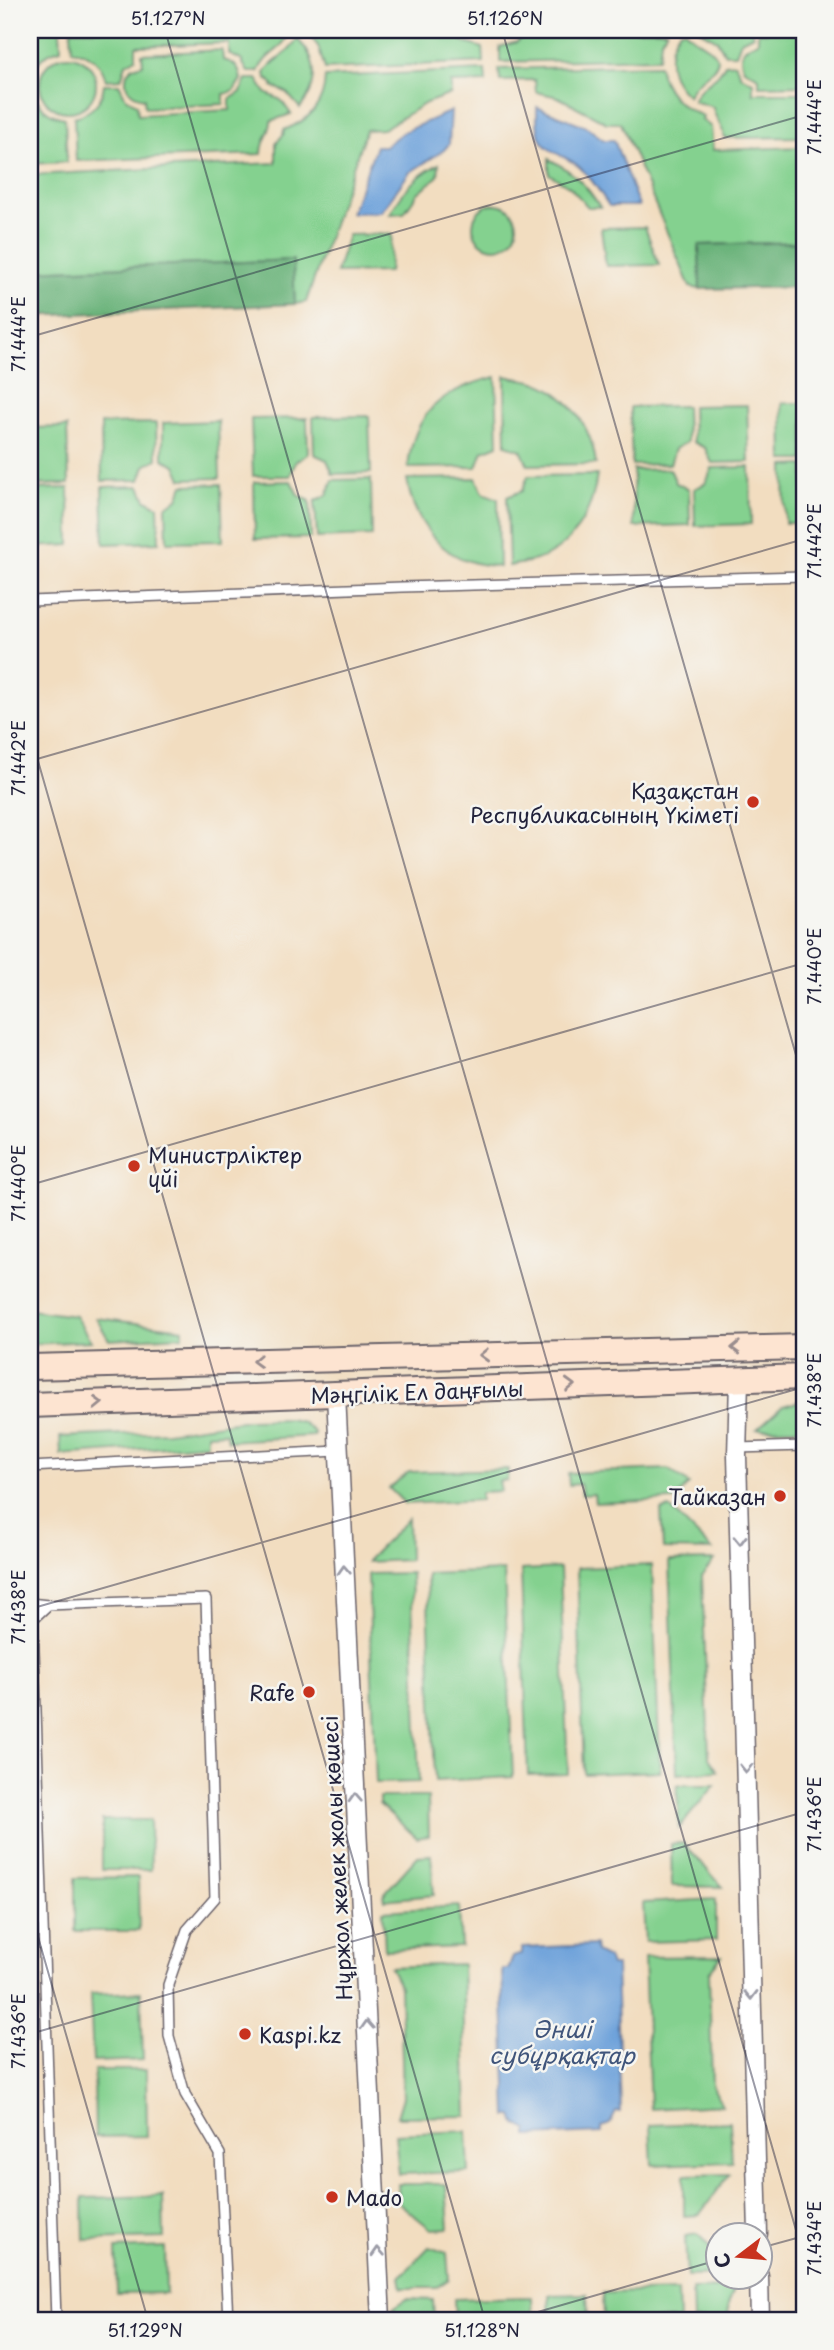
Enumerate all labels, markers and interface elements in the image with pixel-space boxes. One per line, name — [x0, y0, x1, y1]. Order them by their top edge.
text: 51.127°N — [131, 4, 205, 31]
text: 51.126°N — [467, 4, 543, 31]
text: 71.444°E — [800, 79, 827, 155]
text: 71.444°E — [4, 296, 31, 372]
text: 71.442°E — [800, 503, 827, 579]
text: 71.442°E — [4, 720, 31, 796]
place label: Қазақстан Республикасының Үкіметі — [470, 774, 739, 830]
marker: Қазақстан Республикасының Үкіметі — [745, 794, 761, 810]
text: 71.440°E — [800, 927, 827, 1005]
place label: Министрліктер үйі — [148, 1138, 302, 1194]
text: 71.440°E — [4, 1144, 31, 1222]
marker: Министрліктер үйі — [126, 1158, 142, 1174]
one-way arrow — [730, 1341, 741, 1356]
one-way arrow — [478, 1347, 489, 1363]
one-way arrow — [251, 1353, 261, 1369]
text: 71.438°E — [800, 1353, 827, 1427]
street label: Мәңгілік Ел даңғылы — [310, 1371, 524, 1411]
one-way arrow — [565, 1378, 576, 1393]
one-way arrow — [93, 1395, 104, 1410]
place label: Тайказан — [668, 1480, 766, 1512]
marker: Тайказан — [772, 1488, 788, 1504]
one-way arrow — [732, 1535, 747, 1546]
one-way arrow — [337, 1565, 352, 1576]
text: 71.438°E — [4, 1570, 31, 1644]
place label: Rafe — [249, 1676, 295, 1708]
marker: Rafe — [301, 1684, 317, 1700]
street label: Нұржол желек жолы көшесі — [313, 1715, 359, 2001]
one-way arrow — [738, 1763, 753, 1774]
text: 71.436°E — [800, 1776, 827, 1852]
one-way arrow — [348, 1792, 363, 1803]
one-way arrow — [744, 1990, 759, 2001]
text: 71.436°E — [4, 1993, 31, 2069]
water label: Әнші субұрқақтар — [489, 2011, 636, 2072]
place label: Kaspi.kz — [259, 2018, 341, 2050]
one-way arrow — [359, 2019, 374, 2030]
marker: Kaspi.kz — [237, 2026, 253, 2042]
place label: Mado — [346, 2181, 402, 2213]
marker: Mado — [324, 2189, 340, 2205]
text: 71.434°E — [800, 2200, 827, 2276]
north arrow — [704, 2220, 774, 2290]
one-way arrow — [370, 2246, 385, 2257]
text: С — [706, 2250, 737, 2272]
text: 51.129°N — [107, 2316, 183, 2343]
text: 51.128°N — [444, 2316, 520, 2343]

